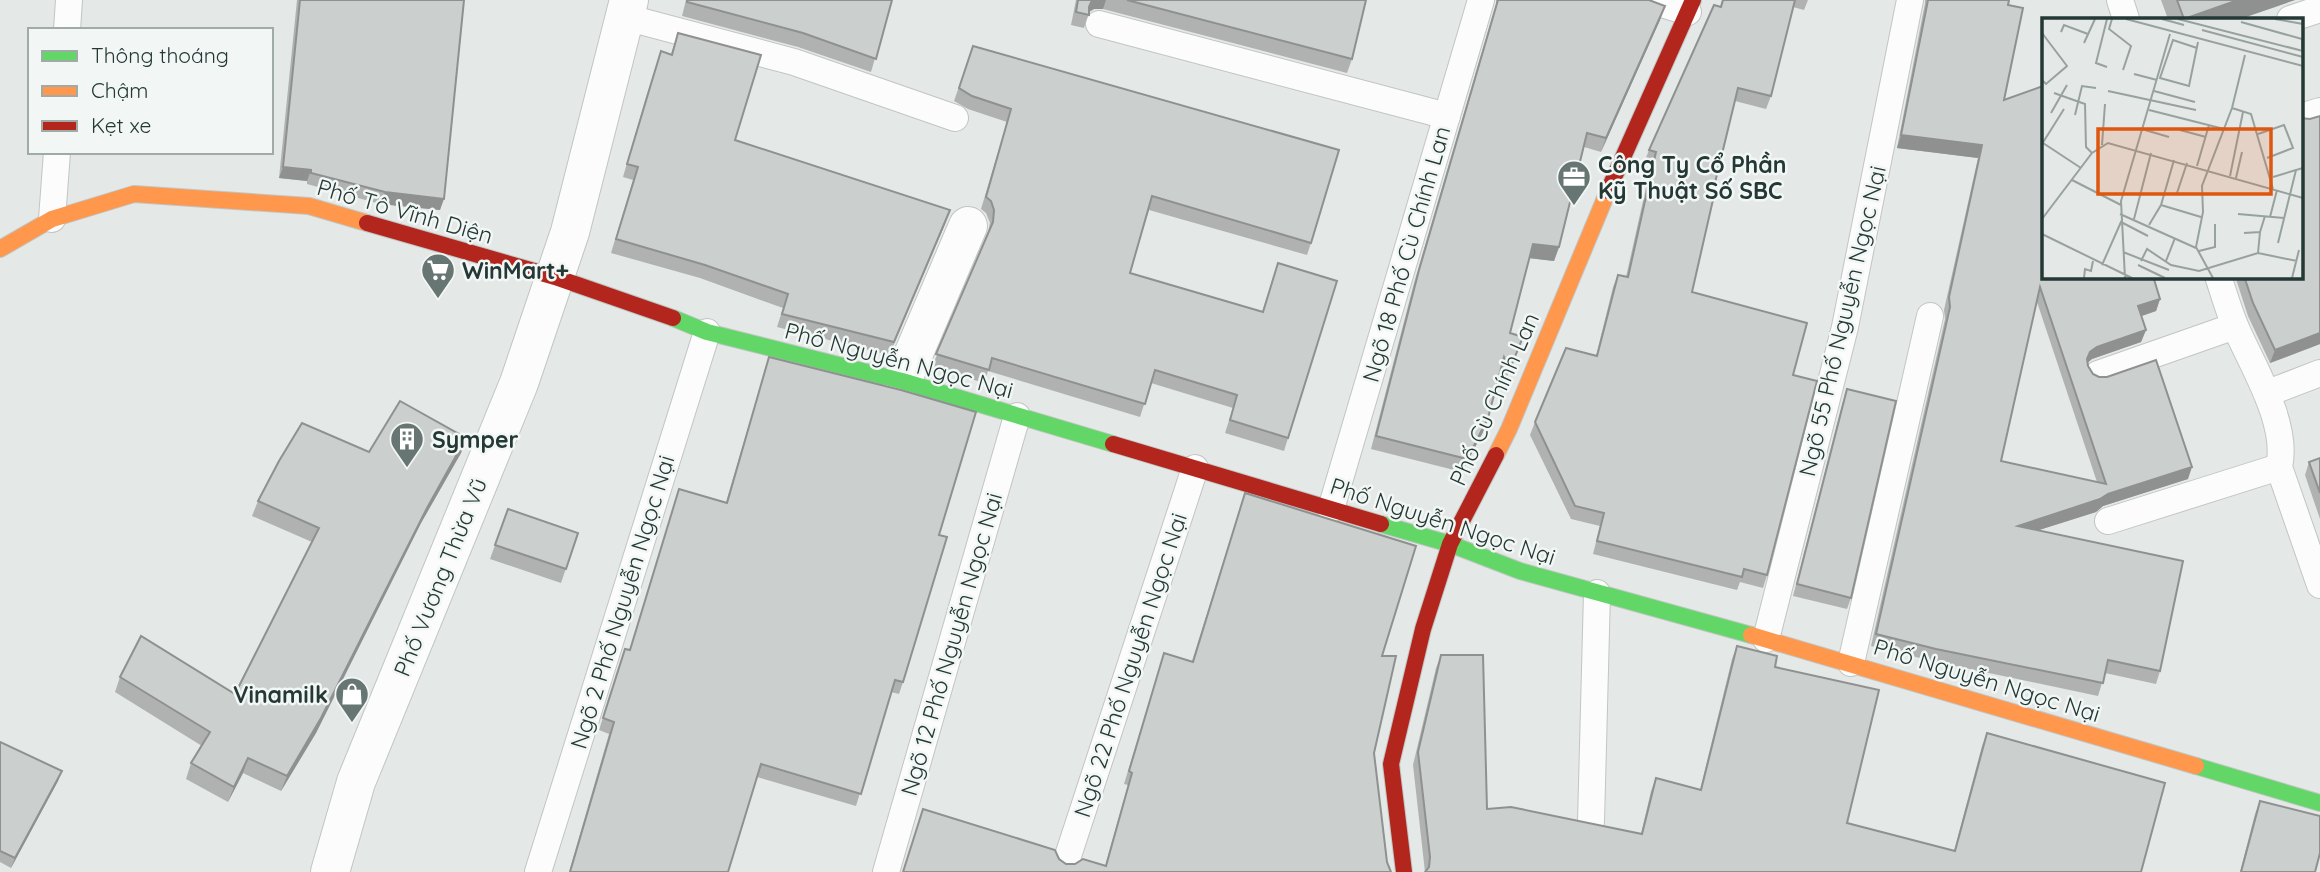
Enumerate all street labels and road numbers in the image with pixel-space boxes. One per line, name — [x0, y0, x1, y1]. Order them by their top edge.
street label: Ngõ 18 Phố Cù Chính Lan — [1356, 123, 1456, 385]
street label: Ngõ 55 Phố Nguyễn Ngọc Nại — [1792, 163, 1892, 479]
street label: Phố Tô Vĩnh Diện — [314, 172, 496, 250]
street label: Phố Cù Chính Lan — [1443, 308, 1545, 490]
street label: Phố Nguyễn Ngọc Nại — [782, 316, 1016, 404]
street label: Ngõ 2 Phố Nguyễn Ngọc Nại — [563, 452, 681, 752]
street label: Phố Nguyễn Ngọc Nại — [1327, 471, 1559, 571]
street label: Phố Vương Thừa Vũ — [387, 474, 493, 680]
street label: Ngõ 12 Phố Nguyễn Ngọc Nại — [894, 489, 1008, 799]
street label: Ngõ 22 Phố Nguyễn Ngọc Nại — [1067, 509, 1193, 821]
street label: Phố Nguyễn Ngọc Nại — [1870, 632, 2104, 728]

